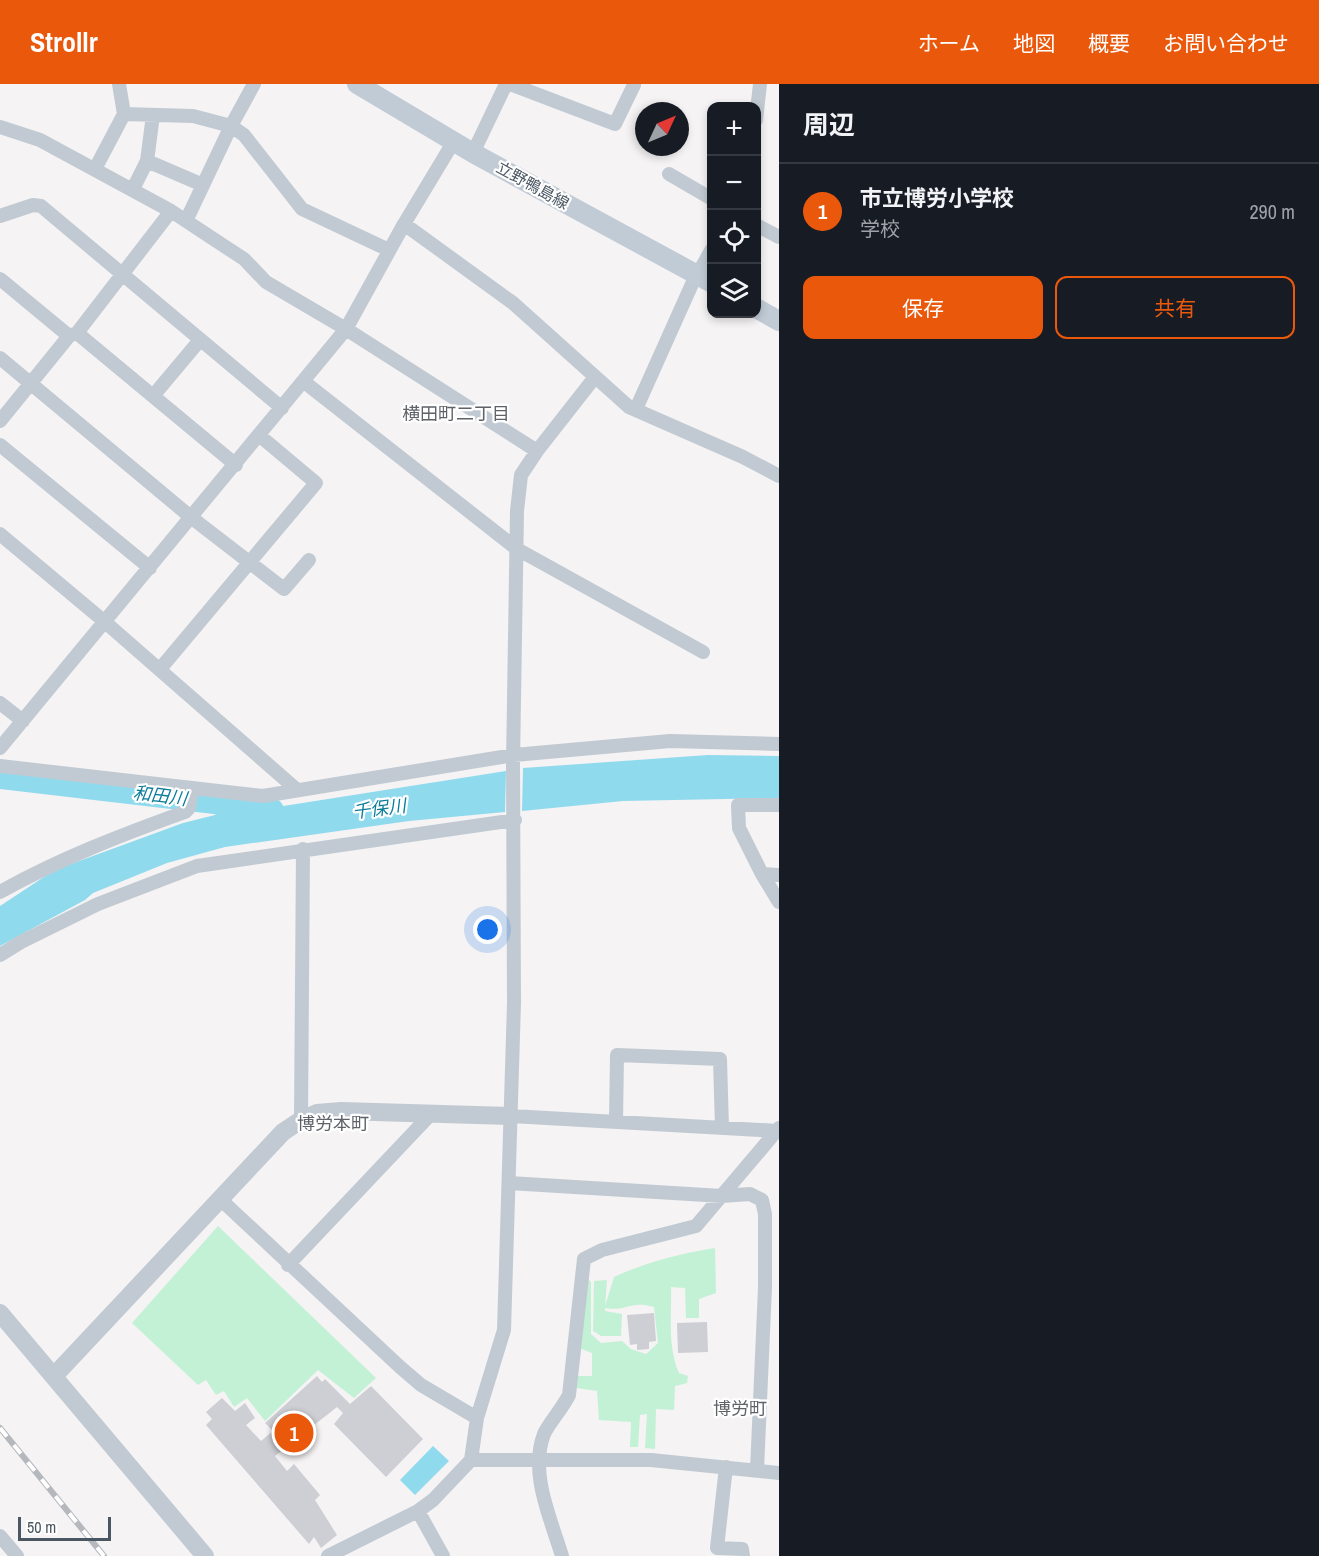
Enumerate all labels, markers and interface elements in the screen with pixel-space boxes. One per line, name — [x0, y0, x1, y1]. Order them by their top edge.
text: Strollr — [30, 23, 98, 61]
text: ホーム — [918, 29, 980, 58]
text: 地図 — [1013, 29, 1055, 58]
text: 概要 — [1088, 29, 1130, 58]
text: お問い合わせ — [1163, 29, 1289, 58]
north arrow — [635, 102, 689, 156]
map controls — [707, 102, 761, 318]
button: + — [707, 102, 761, 156]
text: 周辺 — [803, 107, 855, 142]
street label: 立野鴨島線 — [493, 156, 573, 214]
button: − — [707, 156, 761, 210]
text: 市立博労小学校 — [860, 183, 1014, 213]
text: 1 — [818, 198, 827, 225]
text: 290 m — [1249, 198, 1295, 225]
button: locate — [707, 210, 761, 264]
text: 学校 — [860, 215, 900, 242]
button: layers — [707, 264, 761, 318]
button: 保存 — [803, 276, 1043, 339]
button: 共有 — [1055, 276, 1295, 339]
district label: 横田町二丁目 — [402, 401, 510, 426]
water label: 和田川 — [132, 780, 190, 811]
water label: 千保川 — [351, 793, 409, 824]
your location — [473, 915, 502, 944]
district label: 博労本町 — [297, 1111, 369, 1136]
district label: 博労町 — [713, 1396, 767, 1421]
pin: 1 — [274, 1410, 314, 1456]
scale bar — [18, 1514, 111, 1542]
text: 50 m — [27, 1516, 56, 1538]

